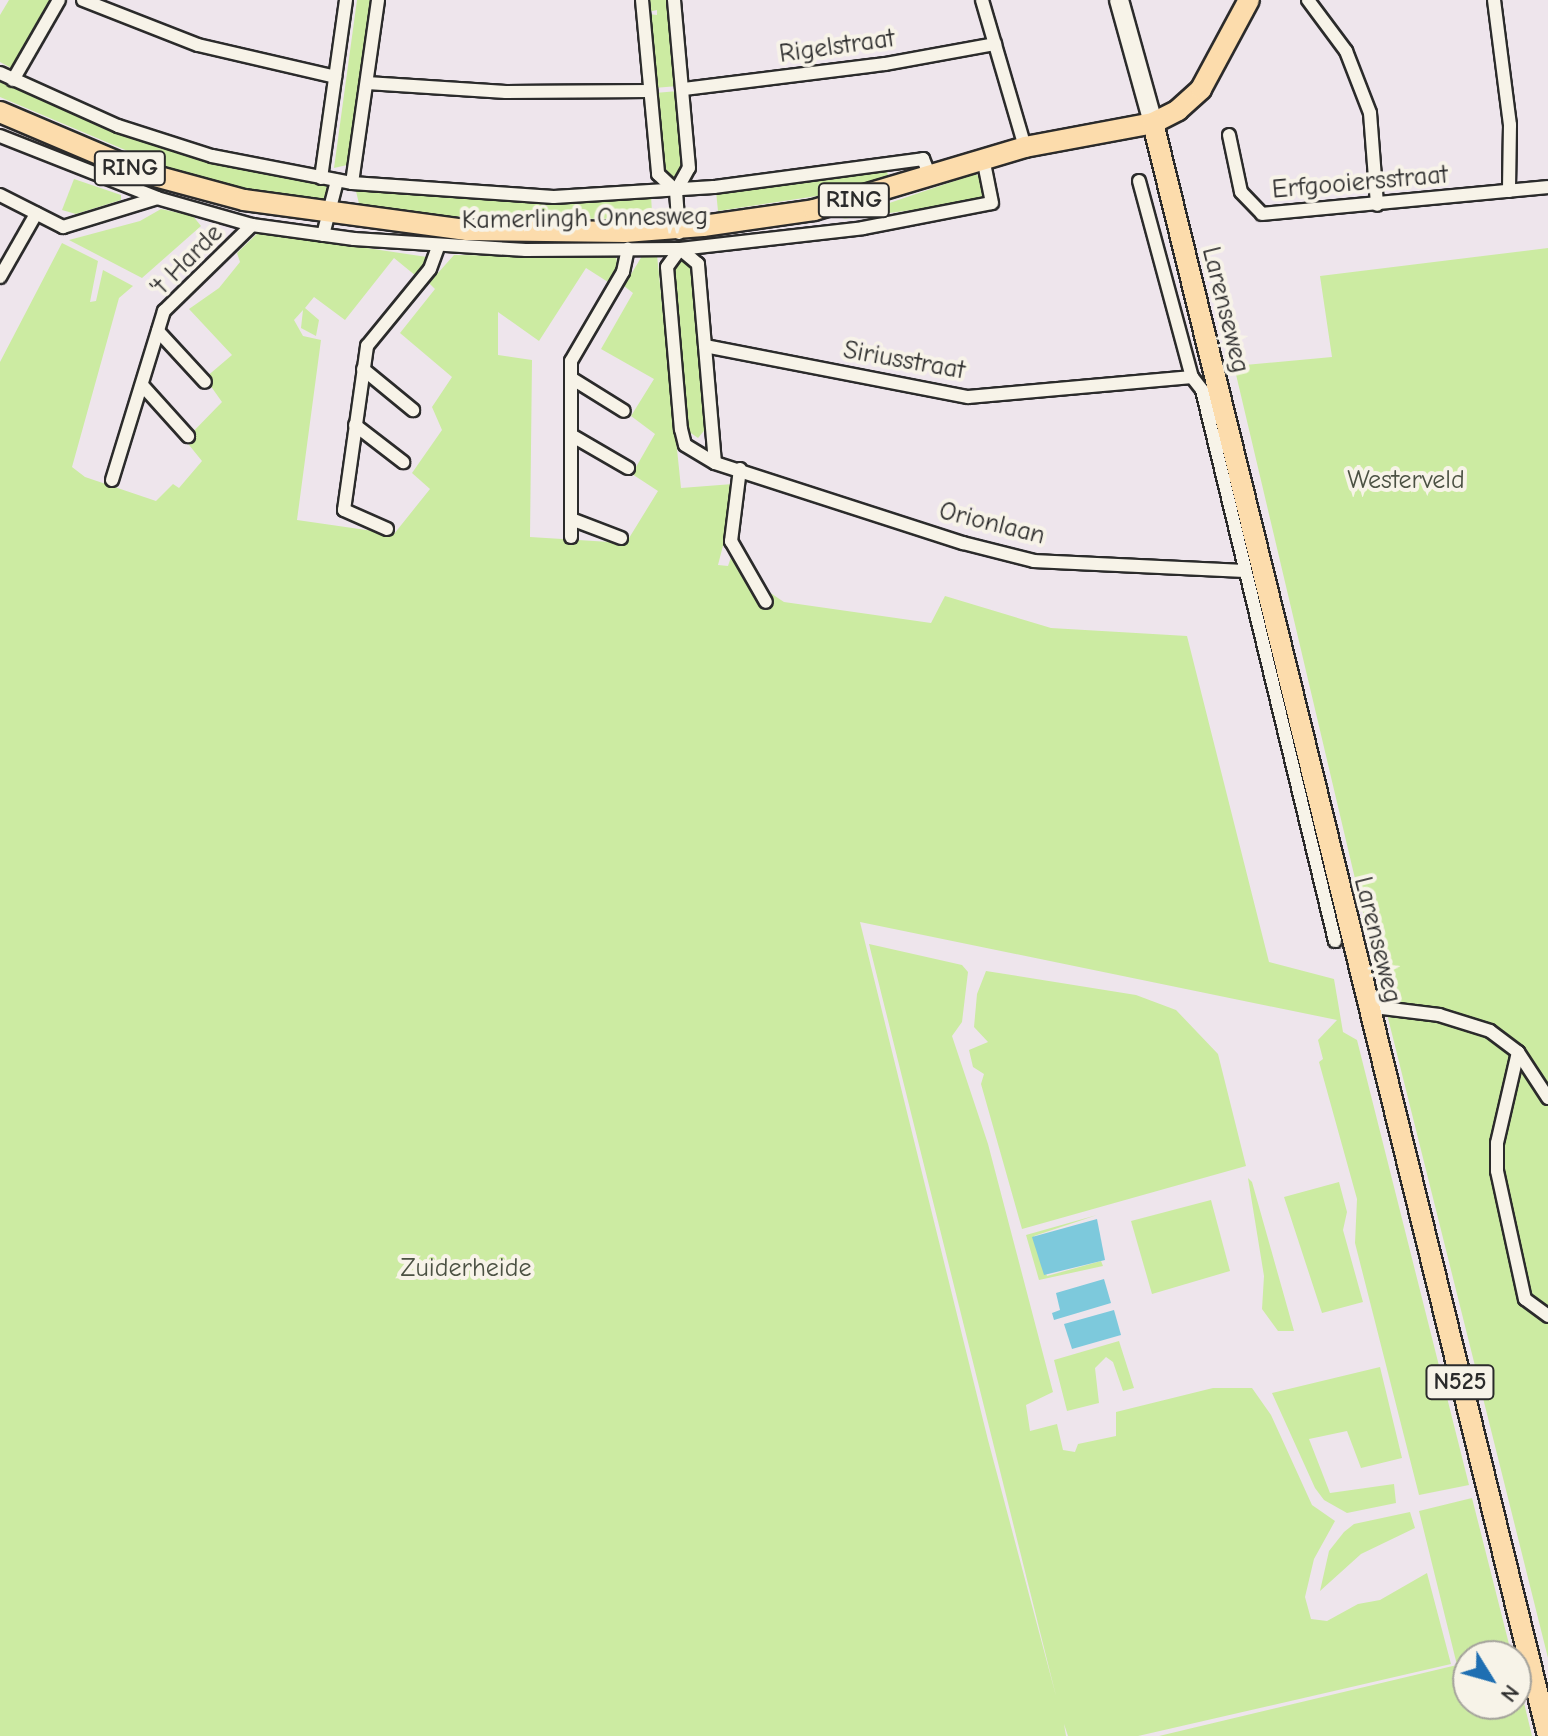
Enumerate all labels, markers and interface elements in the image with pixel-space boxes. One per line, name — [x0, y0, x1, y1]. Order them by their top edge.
street label: Rigelstraat — [777, 23, 897, 71]
road number: RING — [92, 148, 168, 188]
street label: Erfgooiersstraat — [1271, 160, 1449, 206]
road number: RING — [816, 180, 892, 220]
street label: Kamerlingh Onnesweg — [462, 201, 708, 237]
street label: 't Harde — [144, 218, 230, 304]
street label: Larenseweg — [1194, 244, 1256, 376]
street label: Siriusstraat — [841, 335, 967, 387]
park label: Westerveld — [1347, 465, 1465, 497]
street label: Orionlaan — [936, 496, 1048, 552]
street label: Larenseweg — [1346, 874, 1408, 1006]
park label: Zuiderheide — [400, 1253, 532, 1285]
road number: N525 — [1424, 1362, 1496, 1402]
north arrow — [1452, 1640, 1532, 1720]
text: N — [1495, 1680, 1524, 1707]

